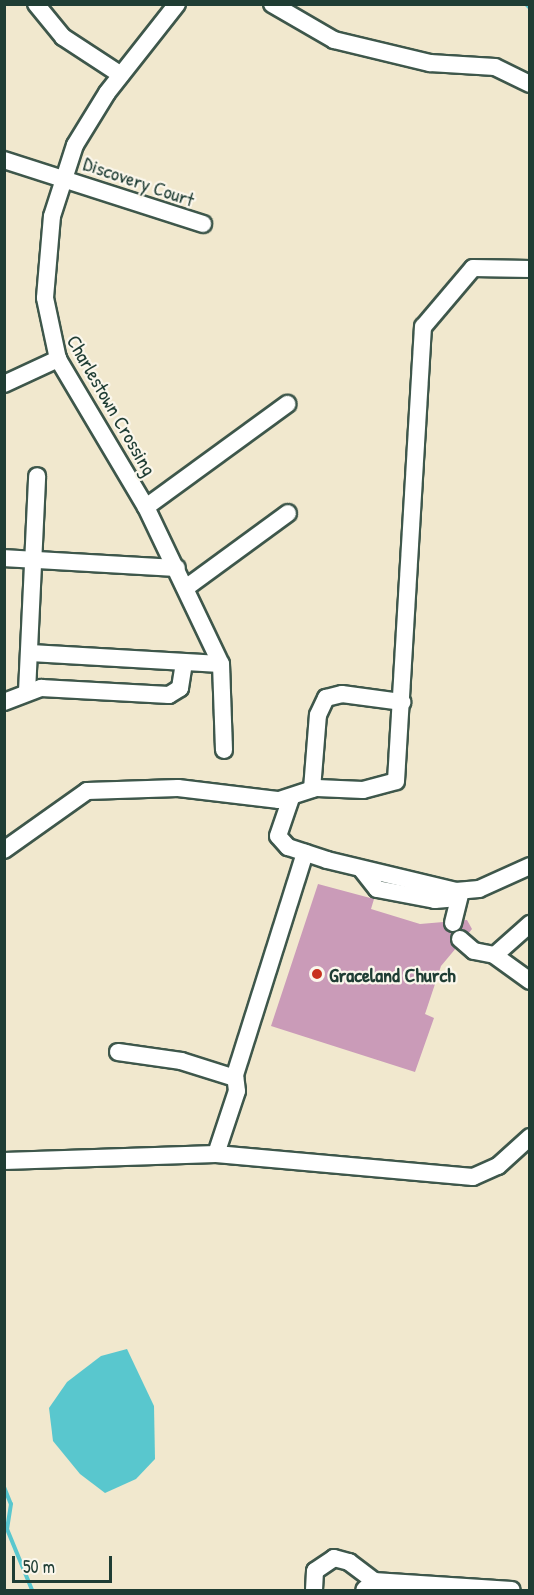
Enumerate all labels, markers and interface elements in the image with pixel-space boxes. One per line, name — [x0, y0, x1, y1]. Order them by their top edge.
street label: Discovery Court — [80, 151, 198, 211]
street label: Charlestown Crossing — [62, 330, 162, 480]
place label: Graceland Church — [329, 962, 456, 986]
marker: Graceland Church — [310, 967, 324, 981]
scale bar — [15, 1544, 116, 1582]
text: 50 m — [23, 1554, 55, 1579]

